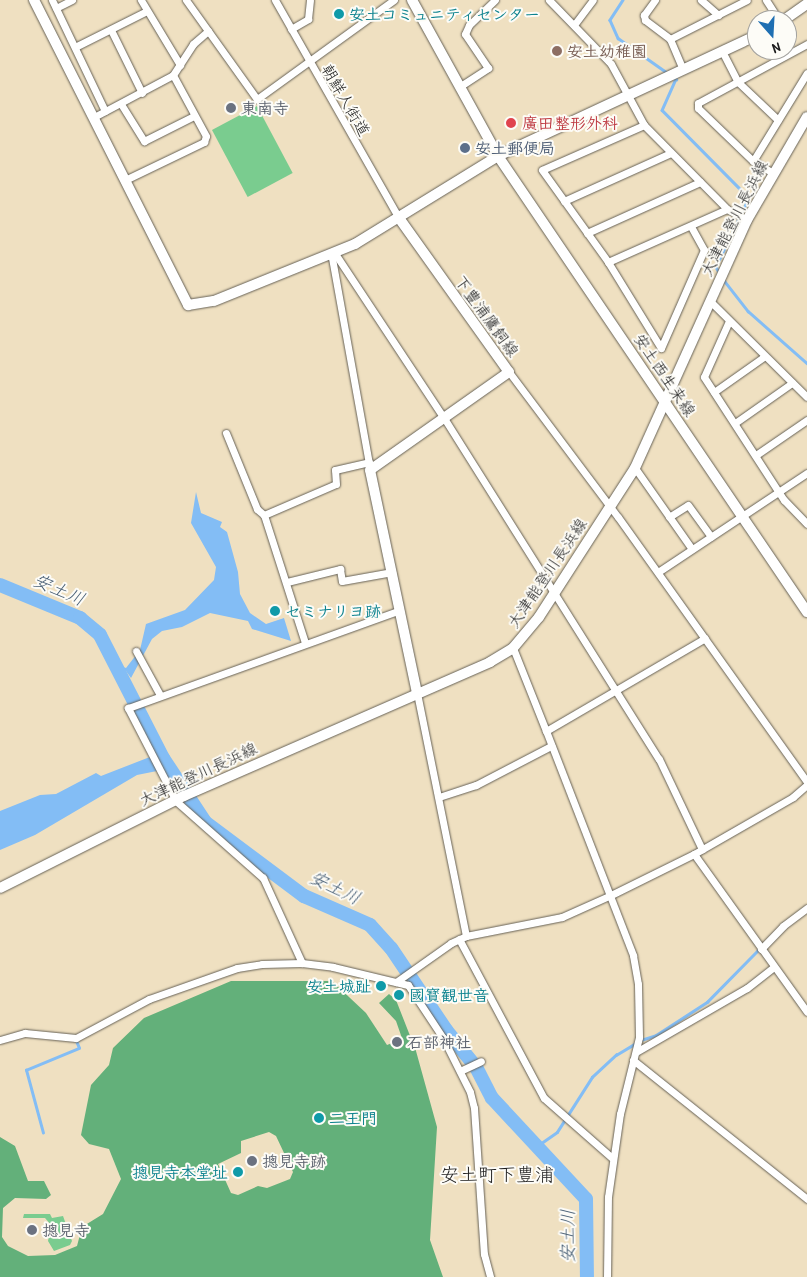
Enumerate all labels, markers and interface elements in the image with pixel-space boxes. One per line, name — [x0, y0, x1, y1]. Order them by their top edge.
place label: 安土コミュニティセンター — [349, 4, 541, 24]
marker: 安土コミュニティセンター — [333, 8, 345, 20]
north arrow — [747, 10, 797, 60]
text: N — [770, 39, 783, 59]
place label: 安土幼稚園 — [567, 41, 647, 61]
marker: 安土幼稚園 — [551, 45, 563, 57]
street label: 朝鮮人街道 — [318, 61, 374, 139]
place label: 東南寺 — [241, 98, 289, 118]
marker: 東南寺 — [225, 102, 237, 114]
place label: 廣田整形外科 — [522, 113, 618, 133]
marker: 廣田整形外科 — [504, 116, 518, 130]
place label: 安土郵便局 — [475, 138, 555, 158]
marker: 安土郵便局 — [459, 142, 471, 154]
street label: 大津能登川長浜線 — [696, 157, 772, 279]
street label: 下豊浦鷹飼線 — [451, 272, 523, 360]
street label: 安土西生来線 — [630, 330, 700, 420]
street label: 大津能登川長浜線 — [503, 515, 591, 631]
water label: 安土川 — [30, 569, 88, 611]
place label: セミナリヨ跡 — [285, 601, 381, 621]
marker: セミナリヨ跡 — [269, 605, 281, 617]
street label: 大津能登川長浜線 — [136, 738, 260, 810]
water label: 安土川 — [306, 866, 364, 910]
place label: 安土城趾 — [307, 976, 371, 996]
marker: 安土城趾 — [375, 980, 387, 992]
place label: 國寳観世音 — [409, 985, 489, 1005]
marker: 國寳観世音 — [393, 989, 405, 1001]
place label: 石部神社 — [407, 1032, 471, 1052]
marker: 石部神社 — [391, 1036, 403, 1048]
place label: 二王門 — [329, 1108, 377, 1128]
marker: 二王門 — [313, 1112, 325, 1124]
place label: 摠見寺跡 — [262, 1151, 326, 1171]
marker: 摠見寺跡 — [246, 1155, 258, 1167]
place label: 摠見寺本堂址 — [132, 1162, 228, 1182]
district label: 安土町下豊浦 — [440, 1164, 554, 1186]
marker: 摠見寺本堂址 — [232, 1166, 244, 1178]
water label: 安土川 — [557, 1209, 579, 1263]
place label: 摠見寺 — [42, 1220, 90, 1240]
marker: 摠見寺 — [26, 1224, 38, 1236]

